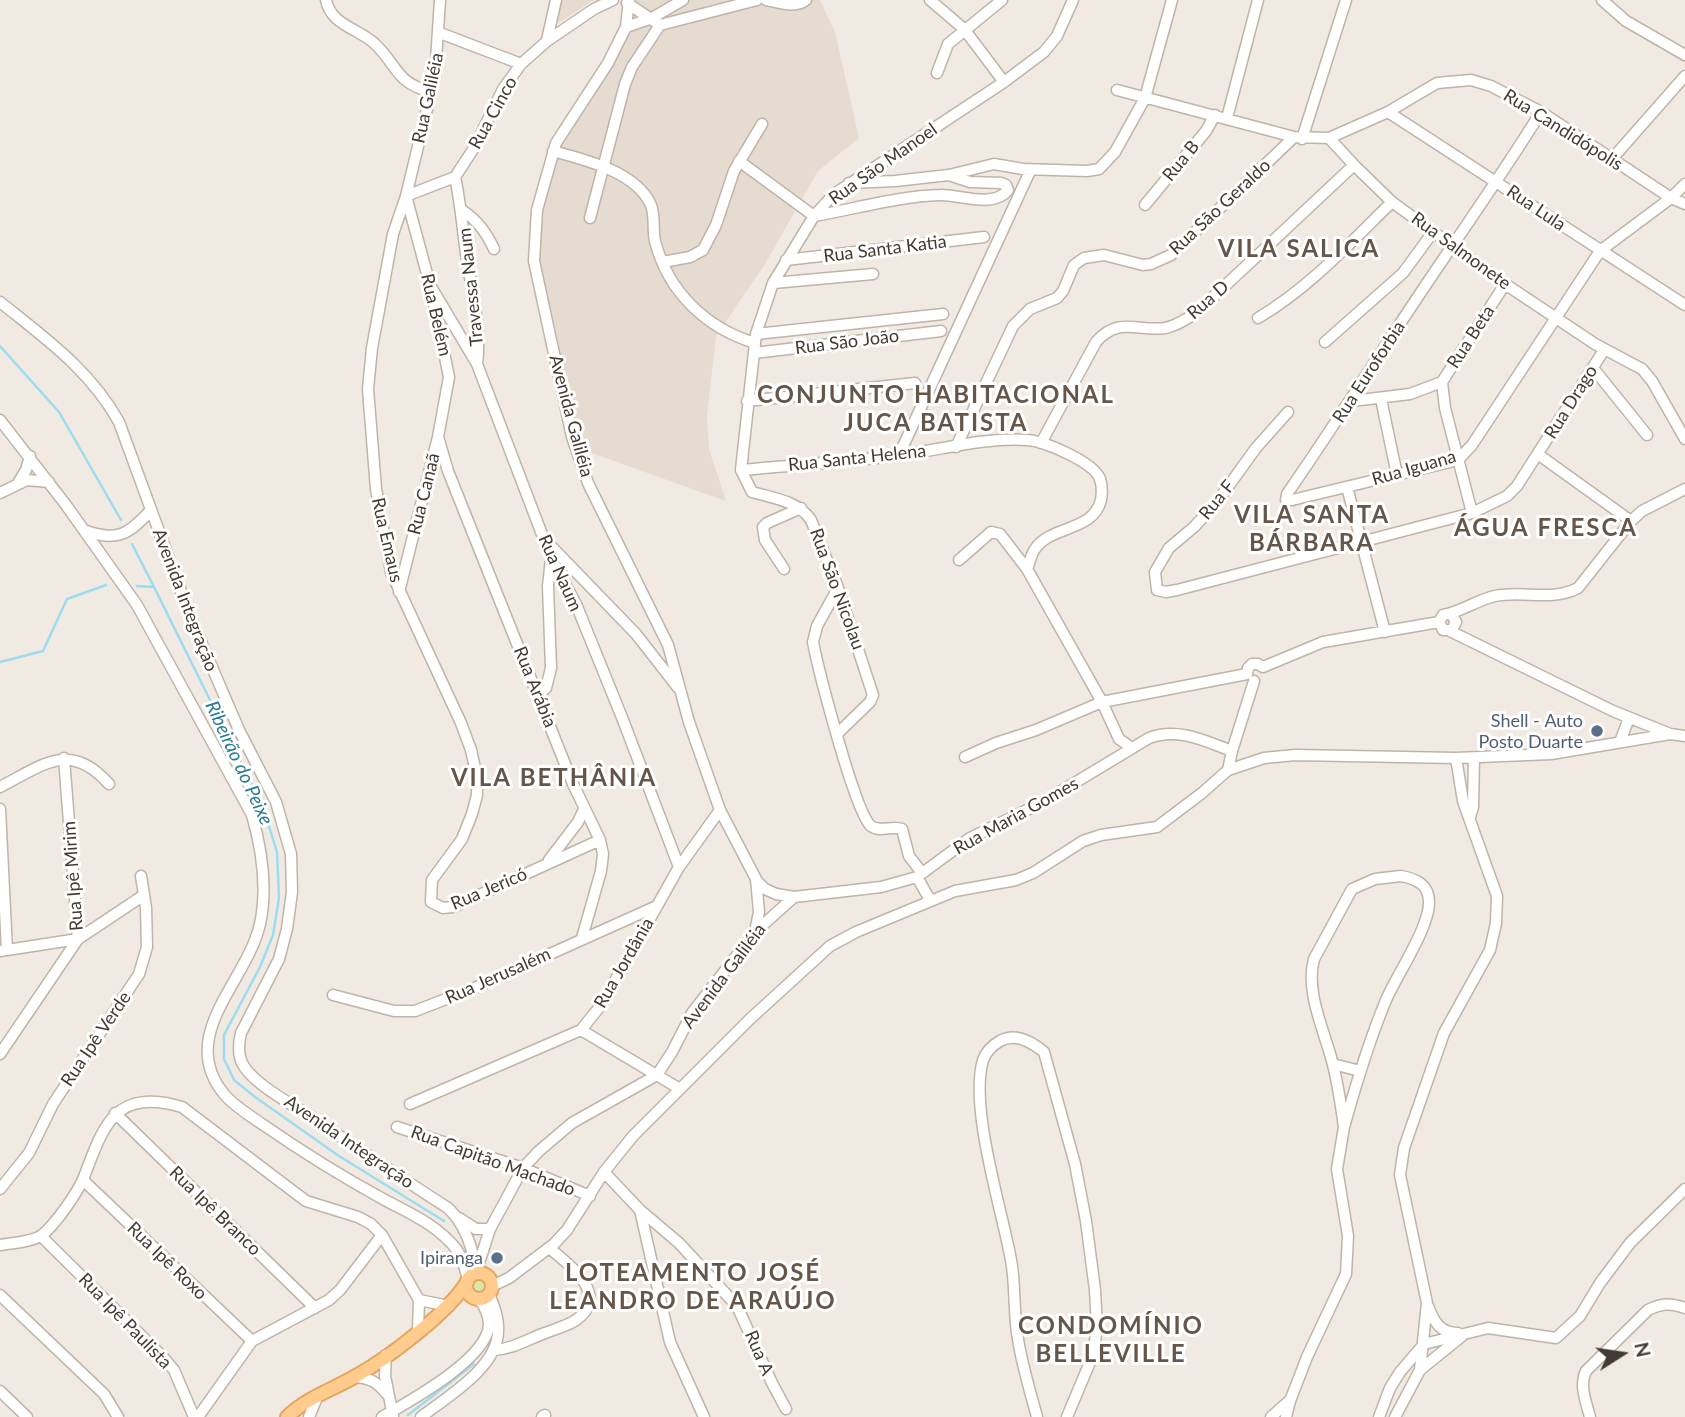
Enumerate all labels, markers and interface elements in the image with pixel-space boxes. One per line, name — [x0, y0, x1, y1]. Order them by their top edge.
street label: Rua Galiléia — [408, 51, 448, 145]
street label: Rua Cinco — [464, 73, 522, 153]
street label: Rua Candidópolis — [1499, 85, 1627, 175]
street label: Rua São Manoel — [825, 119, 941, 209]
street label: Rua B — [1158, 136, 1204, 186]
street label: Rua São Geraldo — [1165, 155, 1275, 259]
street label: Rua Lula — [1502, 180, 1570, 236]
street label: Rua Salmonete — [1407, 208, 1515, 294]
street label: Travessa Naum — [454, 227, 488, 347]
street label: Rua Santa Katia — [822, 231, 948, 267]
district label: VILA SALICA — [1219, 235, 1379, 263]
street label: Rua Belém — [416, 272, 456, 358]
street label: Rua D — [1183, 276, 1233, 324]
street label: Rua Beta — [1443, 301, 1499, 373]
street label: Rua Euroforbia — [1328, 317, 1410, 427]
street label: Rua São João — [794, 325, 900, 359]
street label: Avenida Galiléia — [544, 353, 598, 479]
street label: Rua Drago — [1540, 361, 1602, 443]
district label: CONJUNTO HABITACIONAL JUCA BATISTA — [760, 381, 1112, 437]
street label: Rua Santa Helena — [787, 440, 927, 476]
street label: Rua Iguana — [1369, 446, 1459, 490]
street label: Rua Canaã — [403, 451, 445, 537]
street label: Rua F — [1195, 476, 1239, 524]
street label: Rua Emaus — [367, 496, 407, 584]
district label: VILA SANTA BÁRBARA — [1235, 501, 1389, 557]
district label: ÁGUA FRESCA — [1455, 514, 1637, 542]
street label: Rua São Nicolau — [805, 525, 869, 653]
street label: Avenida Integração — [148, 526, 222, 674]
street label: Rua Naum — [534, 531, 586, 615]
street label: Rua Arábia — [509, 643, 561, 731]
water label: Ribeirão do Peixe — [200, 697, 278, 829]
place label: Shell - Auto Posto Duarte — [1478, 710, 1583, 752]
marker: Shell - Auto Posto Duarte — [1589, 723, 1605, 739]
district label: VILA BETHÂNIA — [453, 764, 655, 792]
street label: Rua Maria Gomes — [950, 773, 1082, 859]
street label: Rua Ipê Mirim — [58, 820, 88, 932]
street label: Rua Jericó — [448, 863, 530, 915]
street label: Rua Jordânia — [590, 914, 658, 1012]
street label: Avenida Galiléia — [678, 919, 770, 1033]
street label: Rua Jerusalém — [442, 943, 554, 1009]
street label: Rua Ipê Verde — [56, 987, 136, 1091]
street label: Avenida Integração — [280, 1091, 418, 1193]
street label: Rua Capitão Machado — [408, 1121, 578, 1201]
street label: Rua Ipê Branco — [165, 1162, 265, 1260]
street label: Rua Ipê Roxo — [123, 1218, 211, 1304]
place label: Ipiranga — [420, 1247, 483, 1269]
marker: Ipiranga — [489, 1250, 505, 1266]
district label: LOTEAMENTO JOSÉ LEANDRO DE ARAÚJO — [551, 1259, 835, 1315]
street label: Rua Ipê Paulista — [74, 1269, 176, 1373]
district label: CONDOMÍNIO BELLEVILLE — [1019, 1312, 1203, 1368]
north arrow — [1587, 1319, 1657, 1389]
street label: Rua A — [740, 1327, 778, 1379]
text: N — [1630, 1340, 1656, 1359]

